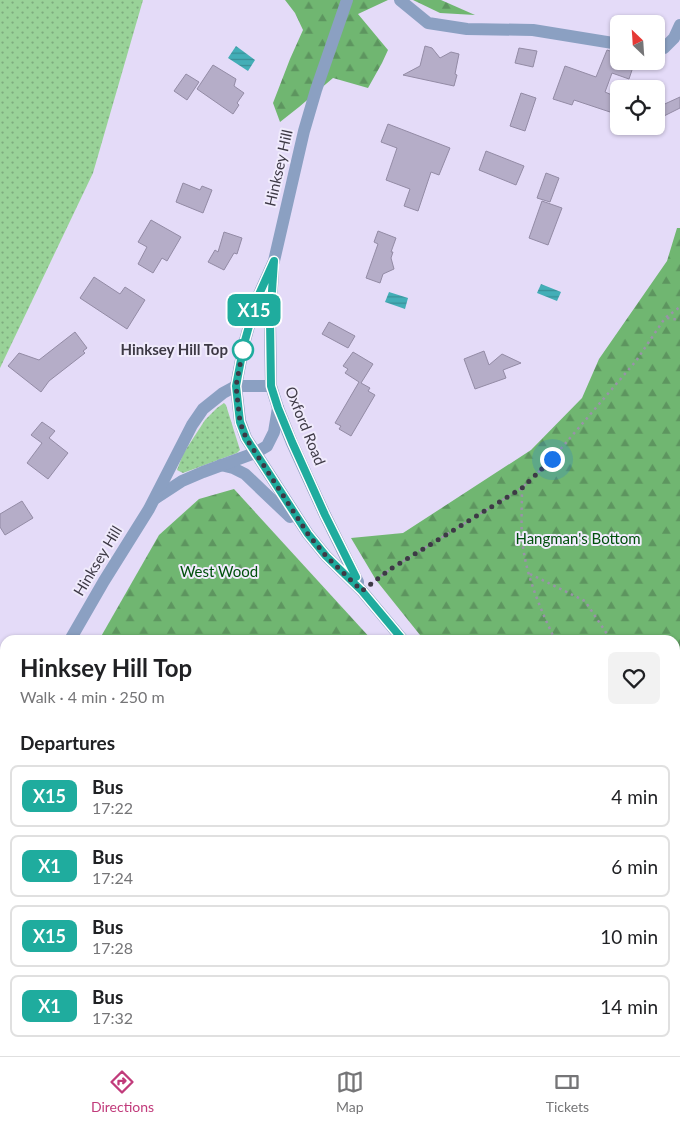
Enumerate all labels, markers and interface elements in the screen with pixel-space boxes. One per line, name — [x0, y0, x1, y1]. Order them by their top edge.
north arrow — [610, 15, 665, 70]
map controls — [610, 15, 665, 135]
button: locate — [610, 80, 665, 135]
street label: Hinksey Hill — [260, 128, 296, 208]
line badge: X15 — [225, 294, 283, 326]
text: X15 — [238, 299, 270, 321]
marker: Hinksey Hill Top — [232, 339, 254, 361]
place label: Hinksey Hill Top — [120, 340, 228, 358]
street label: Oxford Road — [282, 384, 330, 468]
your location — [540, 447, 565, 472]
street label: Hinksey Hill — [69, 522, 125, 599]
park label: Hangman's Bottom — [515, 529, 641, 547]
park label: West Wood — [180, 562, 258, 580]
button: heart — [608, 652, 660, 704]
text: Hinksey Hill Top — [20, 653, 192, 682]
text: Walk · 4 min · 250 m — [20, 687, 165, 706]
text: Departures — [20, 731, 115, 754]
text: Bus — [92, 775, 123, 798]
text: X15 — [33, 785, 66, 807]
text: 4 min — [611, 785, 658, 808]
text: 17:22 — [92, 798, 133, 817]
text: Bus — [92, 845, 123, 868]
text: X1 — [38, 855, 61, 877]
text: 6 min — [611, 855, 658, 878]
text: 17:24 — [92, 868, 133, 887]
text: Bus — [92, 915, 123, 938]
text: X15 — [33, 925, 66, 947]
text: 10 min — [600, 925, 658, 948]
text: 17:28 — [92, 938, 133, 957]
text: Bus — [92, 985, 123, 1008]
text: X1 — [38, 995, 61, 1017]
text: 14 min — [600, 995, 658, 1018]
text: 17:32 — [92, 1008, 133, 1027]
tab: Directions — [91, 1068, 154, 1115]
tab: Map — [336, 1068, 364, 1115]
tab: Tickets — [546, 1068, 589, 1115]

